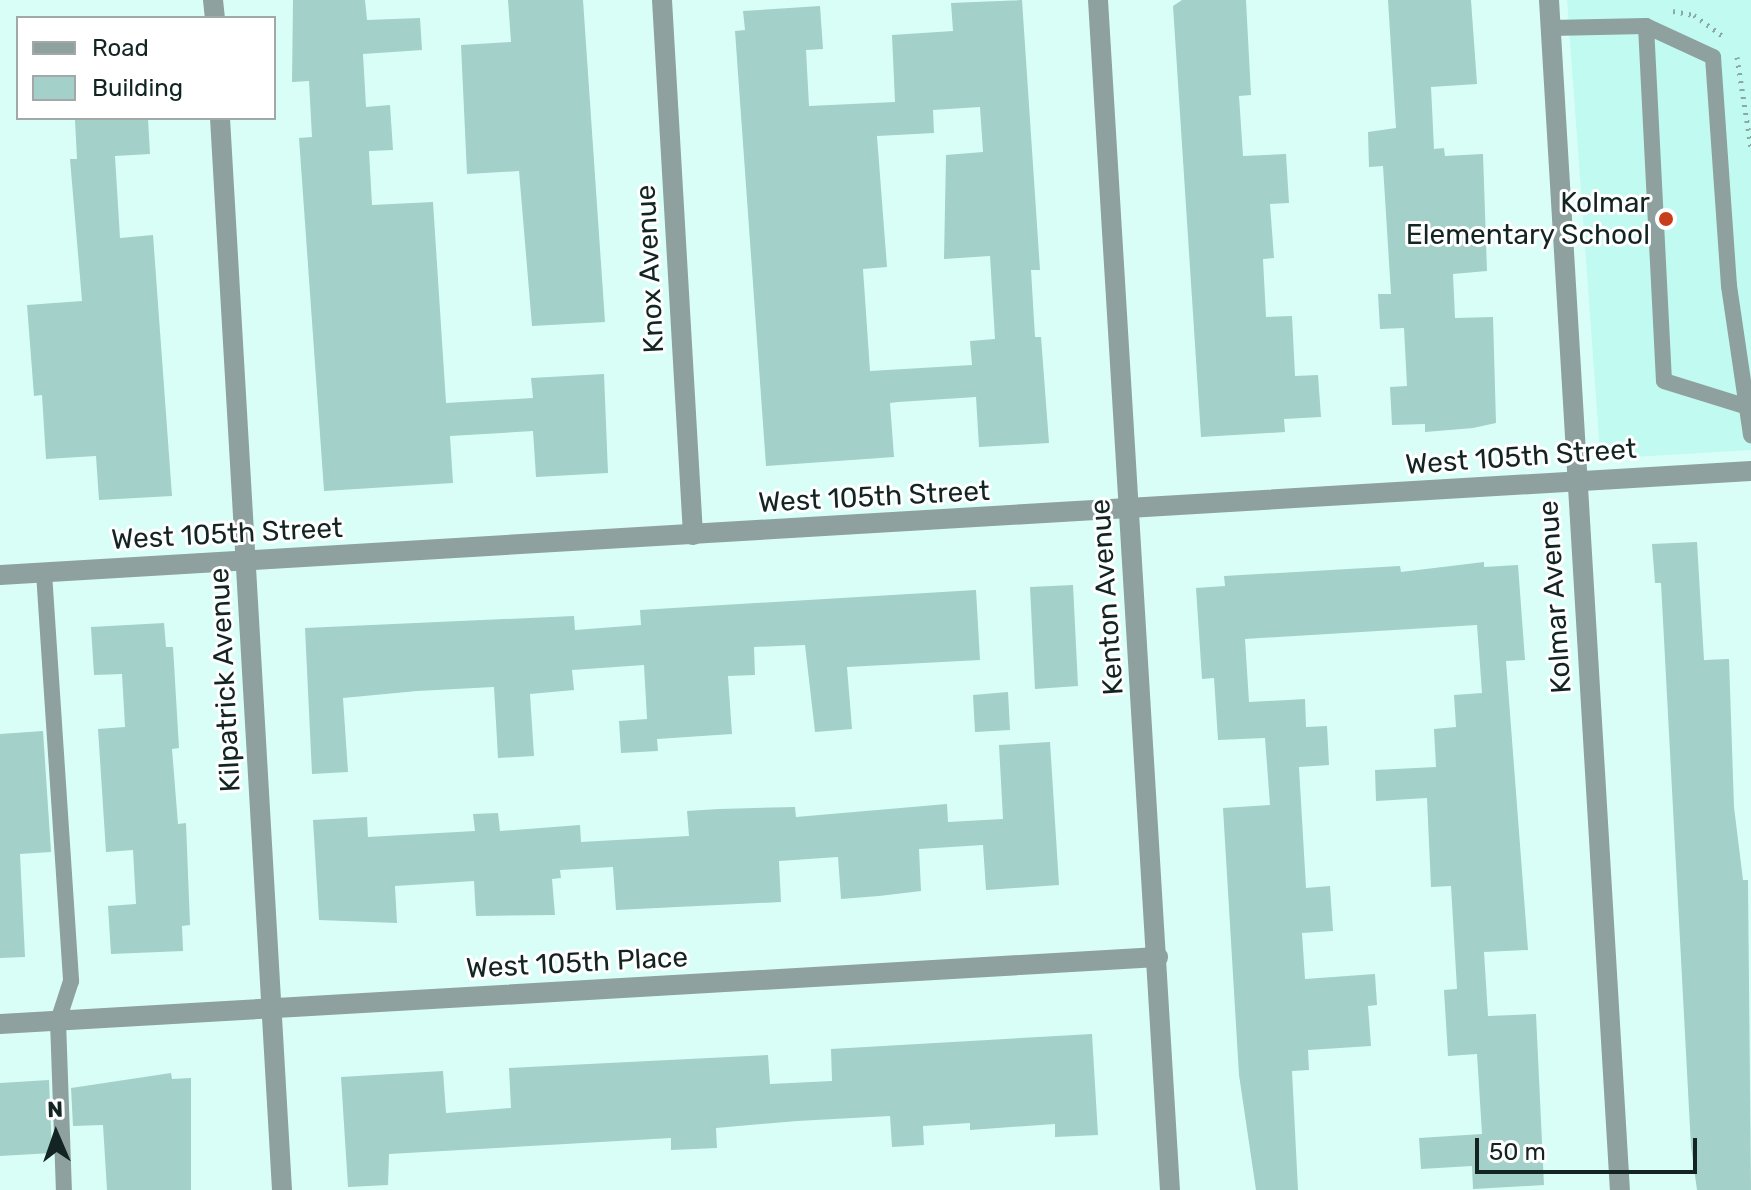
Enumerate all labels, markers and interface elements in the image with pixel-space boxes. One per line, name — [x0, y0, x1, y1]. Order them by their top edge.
legend — [16, 16, 276, 120]
text: Road — [92, 34, 149, 62]
text: Building — [92, 74, 183, 102]
street label: Knox Avenue — [629, 183, 671, 355]
place label: Kolmar Elementary School — [1405, 186, 1650, 252]
marker: Kolmar Elementary School — [1657, 210, 1675, 228]
street label: West 105th Street — [1404, 432, 1638, 482]
street label: West 105th Street — [757, 474, 991, 520]
street label: Kenton Avenue — [1083, 497, 1131, 697]
street label: Kolmar Avenue — [1531, 499, 1579, 695]
street label: West 105th Street — [110, 511, 344, 557]
street label: Kilpatrick Avenue — [202, 566, 248, 794]
street label: West 105th Place — [465, 940, 689, 986]
north arrow — [16, 1094, 96, 1174]
text: N — [47, 1096, 64, 1123]
scale bar — [1479, 1122, 1701, 1172]
text: 50 m — [1489, 1138, 1546, 1166]

